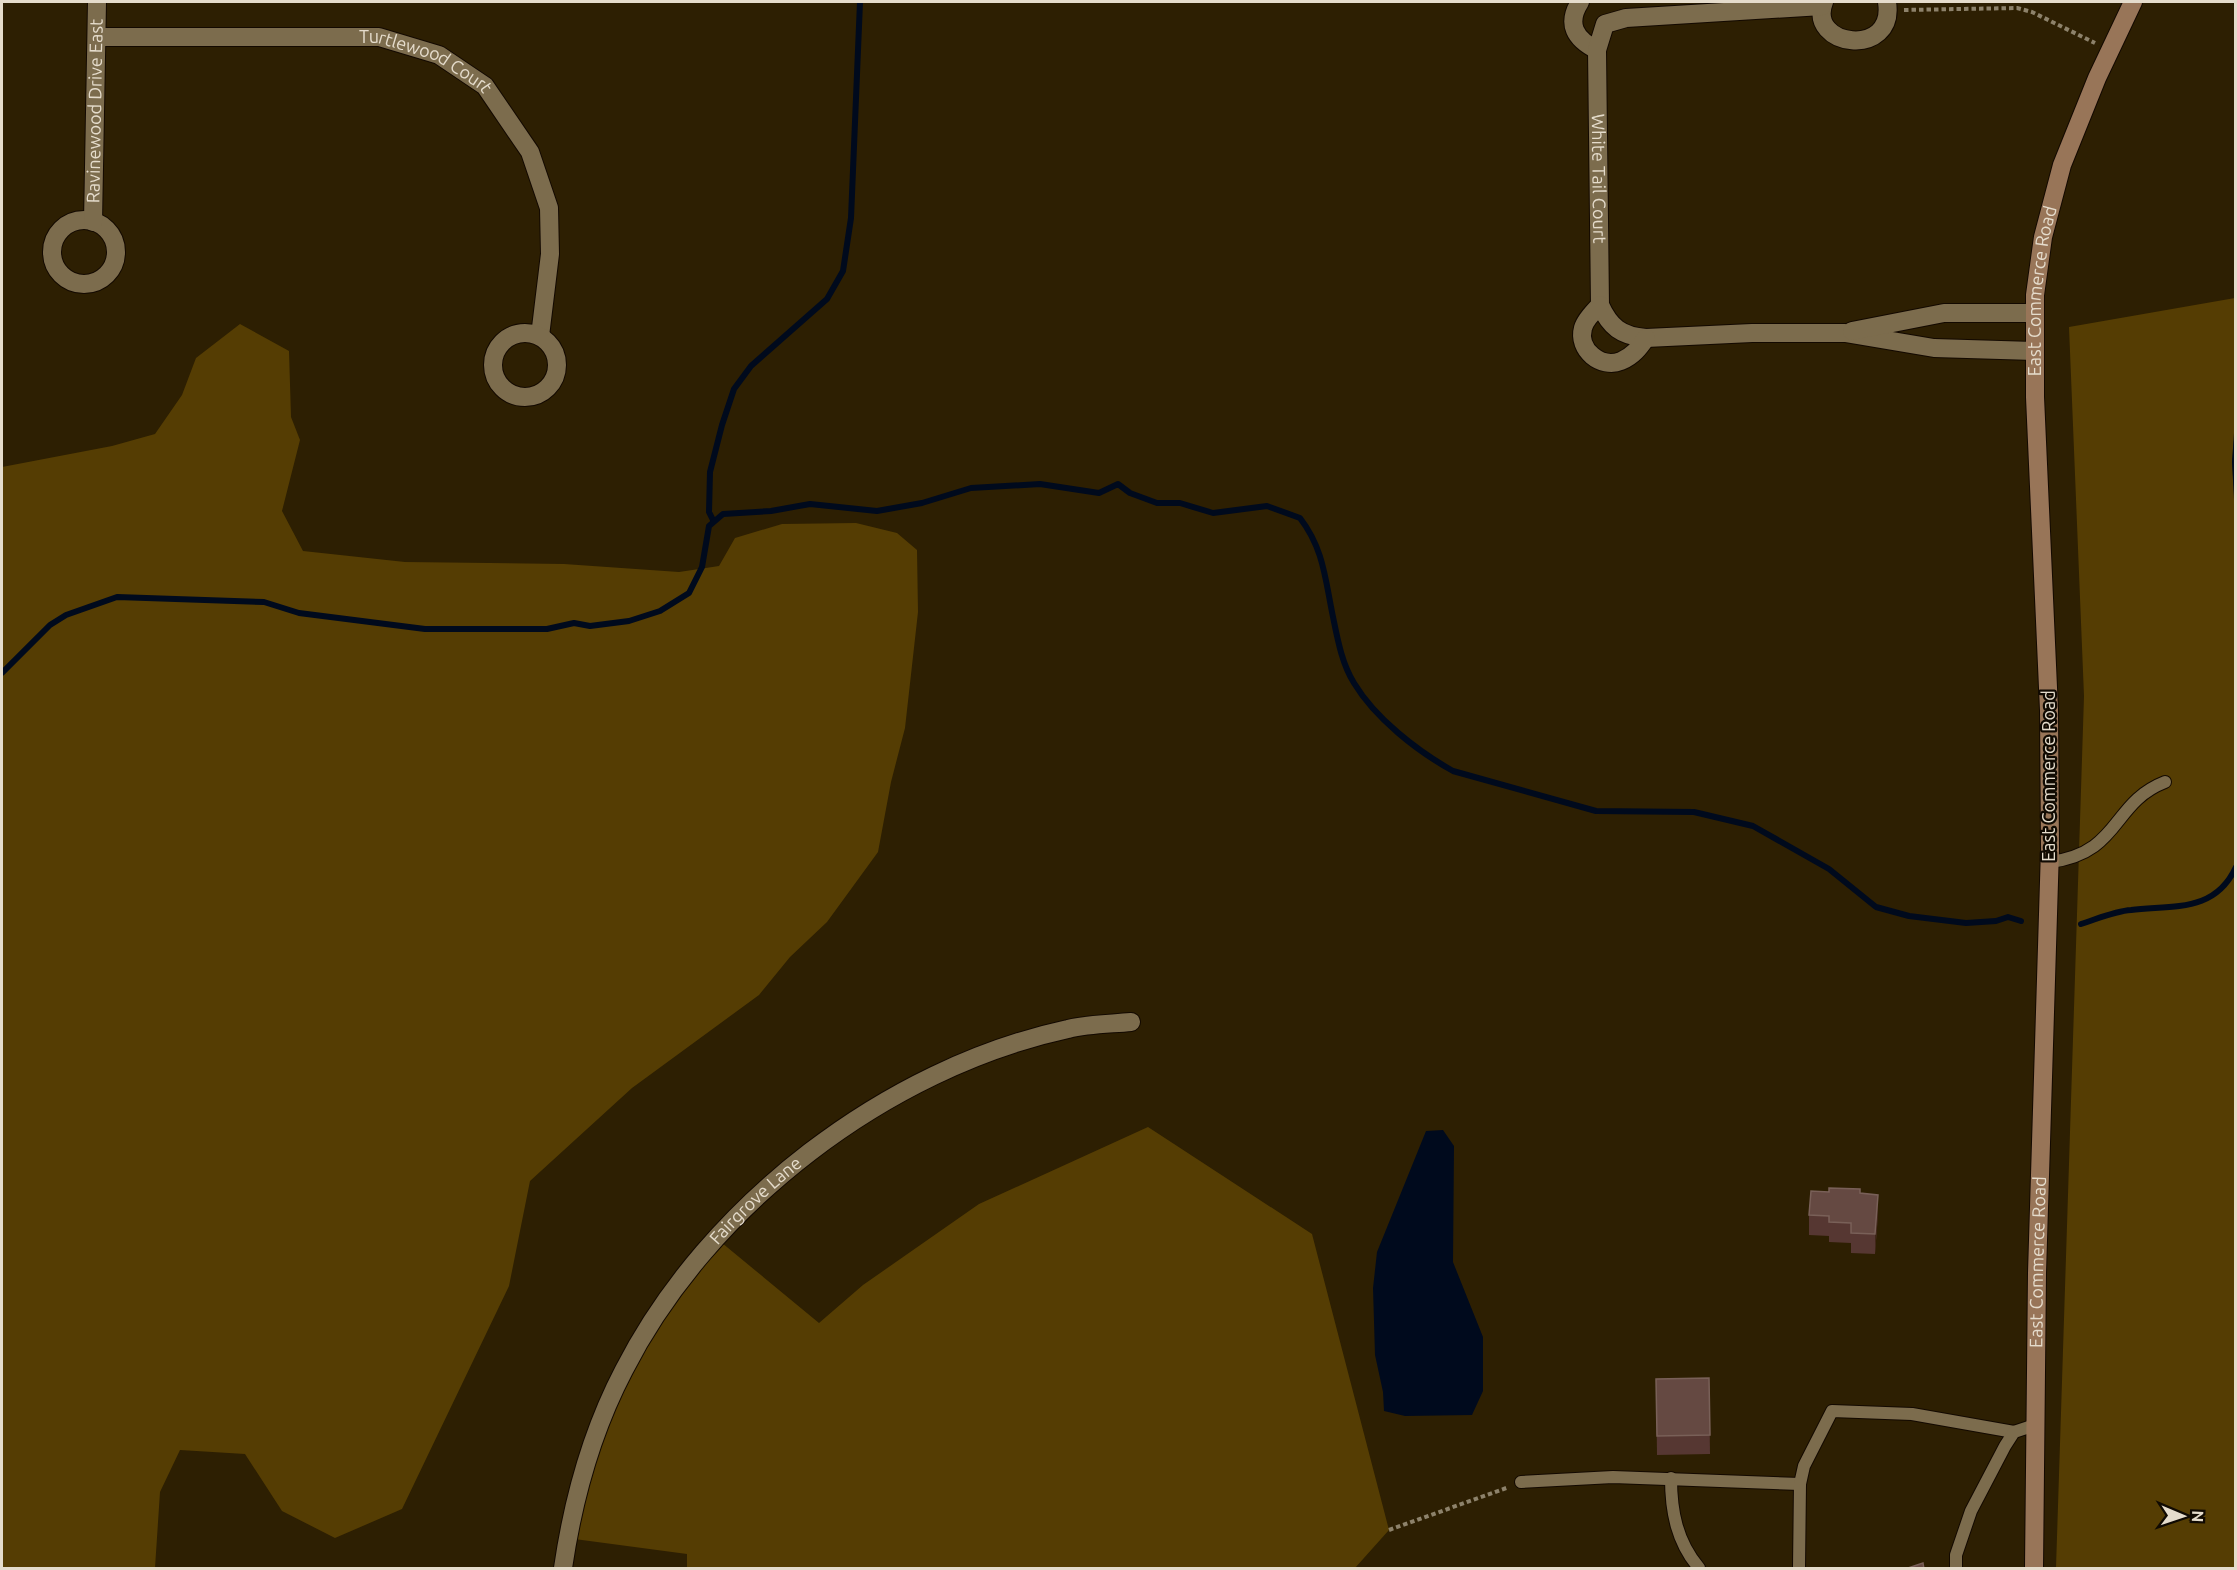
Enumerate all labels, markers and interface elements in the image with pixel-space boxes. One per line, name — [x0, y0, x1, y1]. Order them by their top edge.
street label: Ravinewood Drive East — [82, 19, 106, 203]
street label: Turtlewood Court — [359, 26, 497, 96]
street label: White Tail Court — [1589, 113, 1610, 244]
street label: East Commerce Road — [2023, 203, 2060, 376]
street label: East Commerce Road — [2038, 690, 2058, 862]
street label: Fairgrove Lane — [705, 1152, 805, 1248]
street label: East Commerce Road — [2025, 1176, 2049, 1348]
north arrow — [2153, 1486, 2213, 1546]
text: N — [2189, 1510, 2207, 1523]

